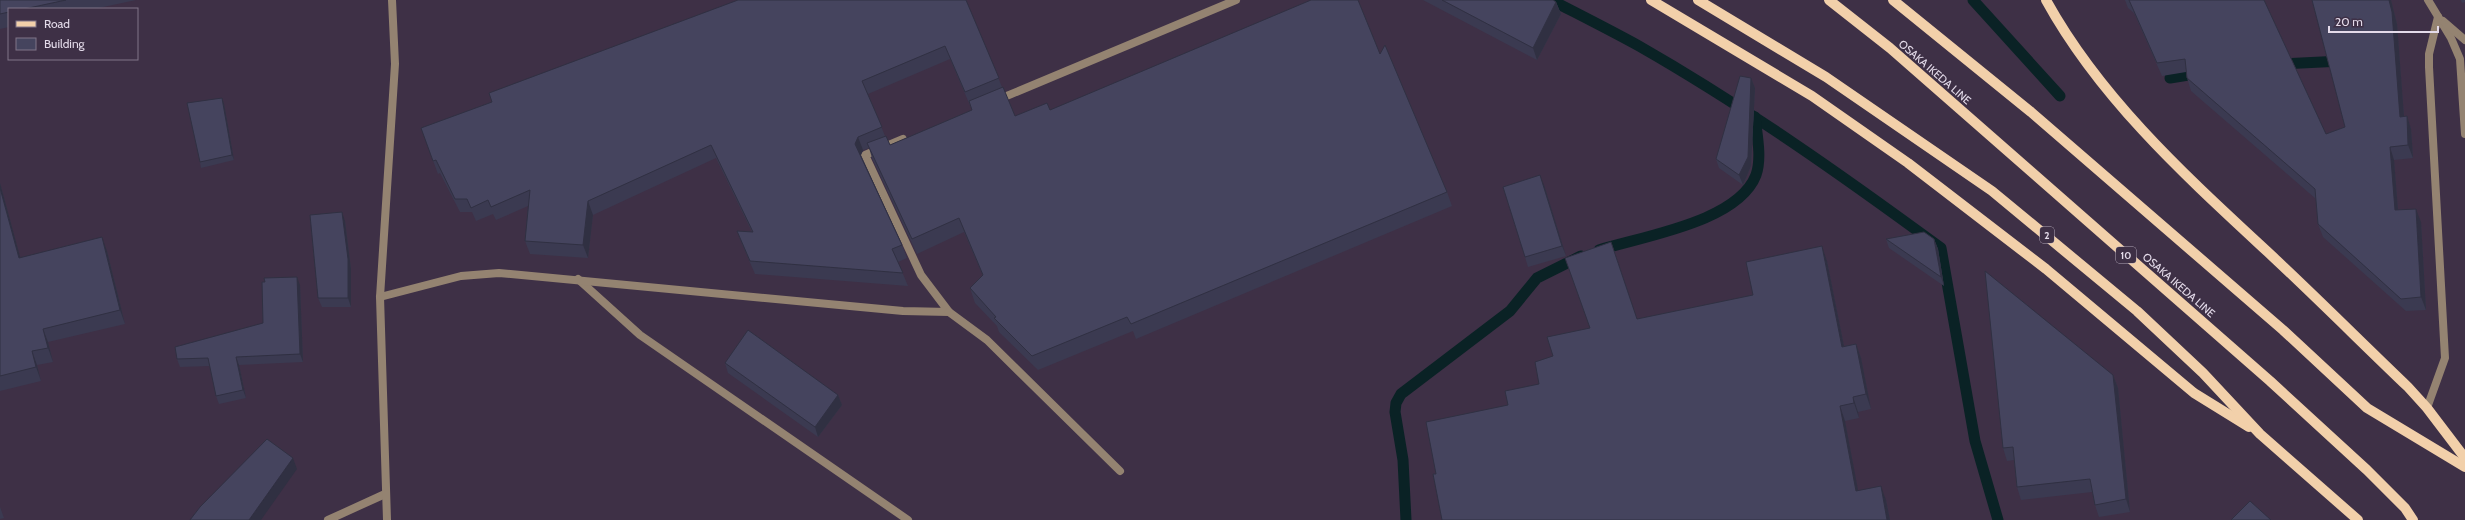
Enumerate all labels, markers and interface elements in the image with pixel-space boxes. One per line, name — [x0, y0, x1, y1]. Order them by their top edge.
legend — [8, 8, 138, 60]
scale bar — [2329, 8, 2438, 34]
text: 20 m — [2335, 14, 2363, 29]
text: Road — [44, 16, 70, 31]
text: Building — [44, 36, 86, 51]
street label: OSAKA IKEDA LINE — [1896, 37, 1974, 107]
road number: 2 — [2040, 227, 2054, 243]
road number: 10 — [2116, 247, 2136, 263]
street label: OSAKA IKEDA LINE — [2140, 250, 2218, 320]

